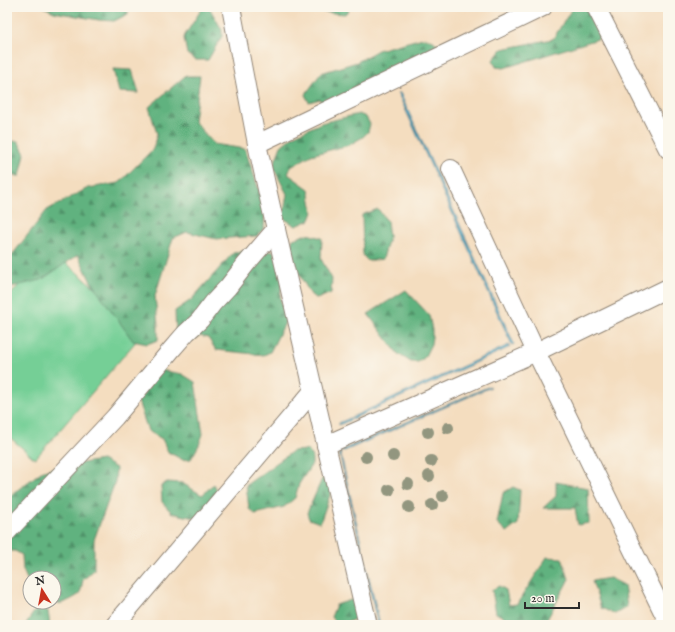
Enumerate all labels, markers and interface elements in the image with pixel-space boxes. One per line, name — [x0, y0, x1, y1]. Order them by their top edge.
north arrow — [22, 570, 62, 610]
text: N — [33, 573, 47, 589]
scale bar — [525, 584, 579, 610]
text: 20 m — [531, 591, 554, 606]

